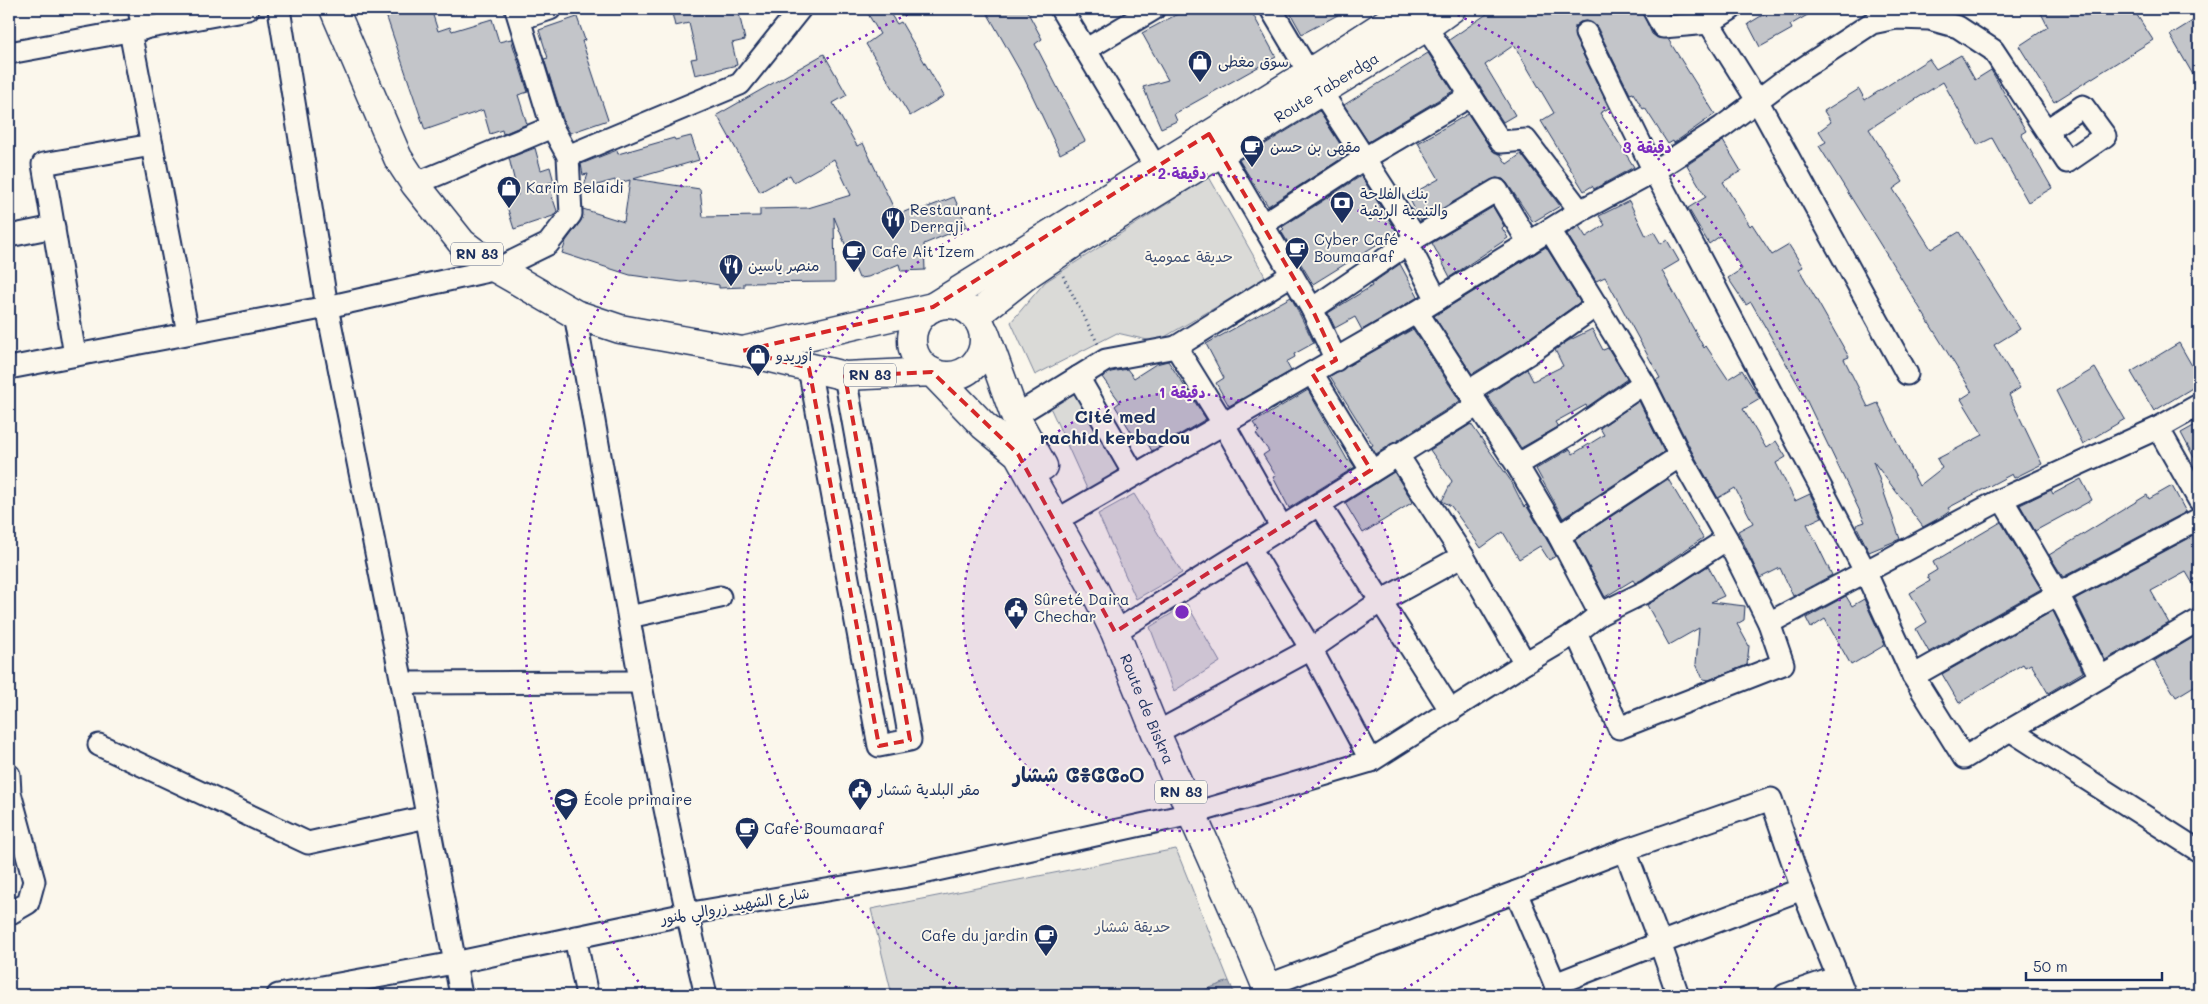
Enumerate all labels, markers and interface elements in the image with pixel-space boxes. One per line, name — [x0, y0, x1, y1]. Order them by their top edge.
street label: Route Taberdga — [1270, 47, 1382, 127]
shop icon: سوق مغطى — [1187, 49, 1213, 83]
place label: سوق مغطى — [1218, 51, 1289, 72]
cafe icon: مقهى بن حسن — [1239, 134, 1265, 168]
place label: مقهى بن حسن — [1270, 136, 1361, 157]
text: 3 دقيقة — [1622, 137, 1672, 157]
text: 2 دقيقة — [1158, 163, 1206, 183]
shop icon: Karim Belaidi — [496, 175, 522, 209]
place label: Karim Belaidi — [526, 177, 624, 197]
place label: بنك الفلاحة والتنمية الريفية — [1360, 183, 1448, 220]
bank icon: بنك الفلاحة والتنمية الريفية — [1329, 190, 1355, 224]
place label: Restaurant Derraji — [910, 199, 992, 236]
restaurant icon: Restaurant Derraji — [880, 206, 906, 240]
place label: Cyber Café Boumaaraf — [1314, 229, 1398, 266]
cafe icon: Cyber Café Boumaaraf — [1284, 236, 1310, 270]
cafe icon: Cafe Ait Izem — [841, 239, 867, 273]
place label: Cafe Ait Izem — [872, 241, 975, 261]
road number: RN 83 — [451, 242, 503, 266]
park label: حديقة عمومية — [1145, 246, 1233, 266]
restaurant icon: منصر ياسين — [718, 253, 744, 287]
place label: منصر ياسين — [748, 255, 820, 275]
shop icon: أوريدو — [745, 343, 771, 377]
place label: أوريدو — [775, 345, 813, 365]
road number: RN 83 — [844, 364, 896, 386]
text: 1 دقيقة — [1159, 382, 1205, 402]
district label: Cité med rachid kerbadou — [1040, 404, 1190, 449]
place label: Sûreté Daira Chechar — [1034, 589, 1129, 626]
public building icon: Sûreté Daira Chechar — [1003, 596, 1029, 630]
centre of rings — [1173, 603, 1191, 621]
street label: Route de Biskra — [1116, 651, 1179, 767]
district label: ششار ⵛⴻⵛⵛⴰⵔ — [1011, 761, 1145, 787]
public building icon: مقر البلدية ششار — [847, 777, 873, 811]
place label: مقر البلدية ششار — [877, 779, 980, 799]
road number: RN 83 — [1155, 780, 1207, 804]
school or university icon: École primaire — [553, 787, 579, 821]
place label: École primaire — [584, 789, 692, 809]
cafe icon: Cafe Boumaaraf — [734, 816, 760, 850]
place label: Cafe Boumaaraf — [764, 818, 885, 838]
street label: شارع الشهيد زروالي لمنور — [658, 882, 811, 932]
park label: حديقة ششار — [1094, 916, 1171, 936]
cafe icon: Cafe du jardin — [1033, 923, 1059, 957]
place label: Cafe du jardin — [921, 925, 1028, 945]
scale bar — [2026, 949, 2162, 981]
text: 50 m — [2033, 956, 2068, 976]

